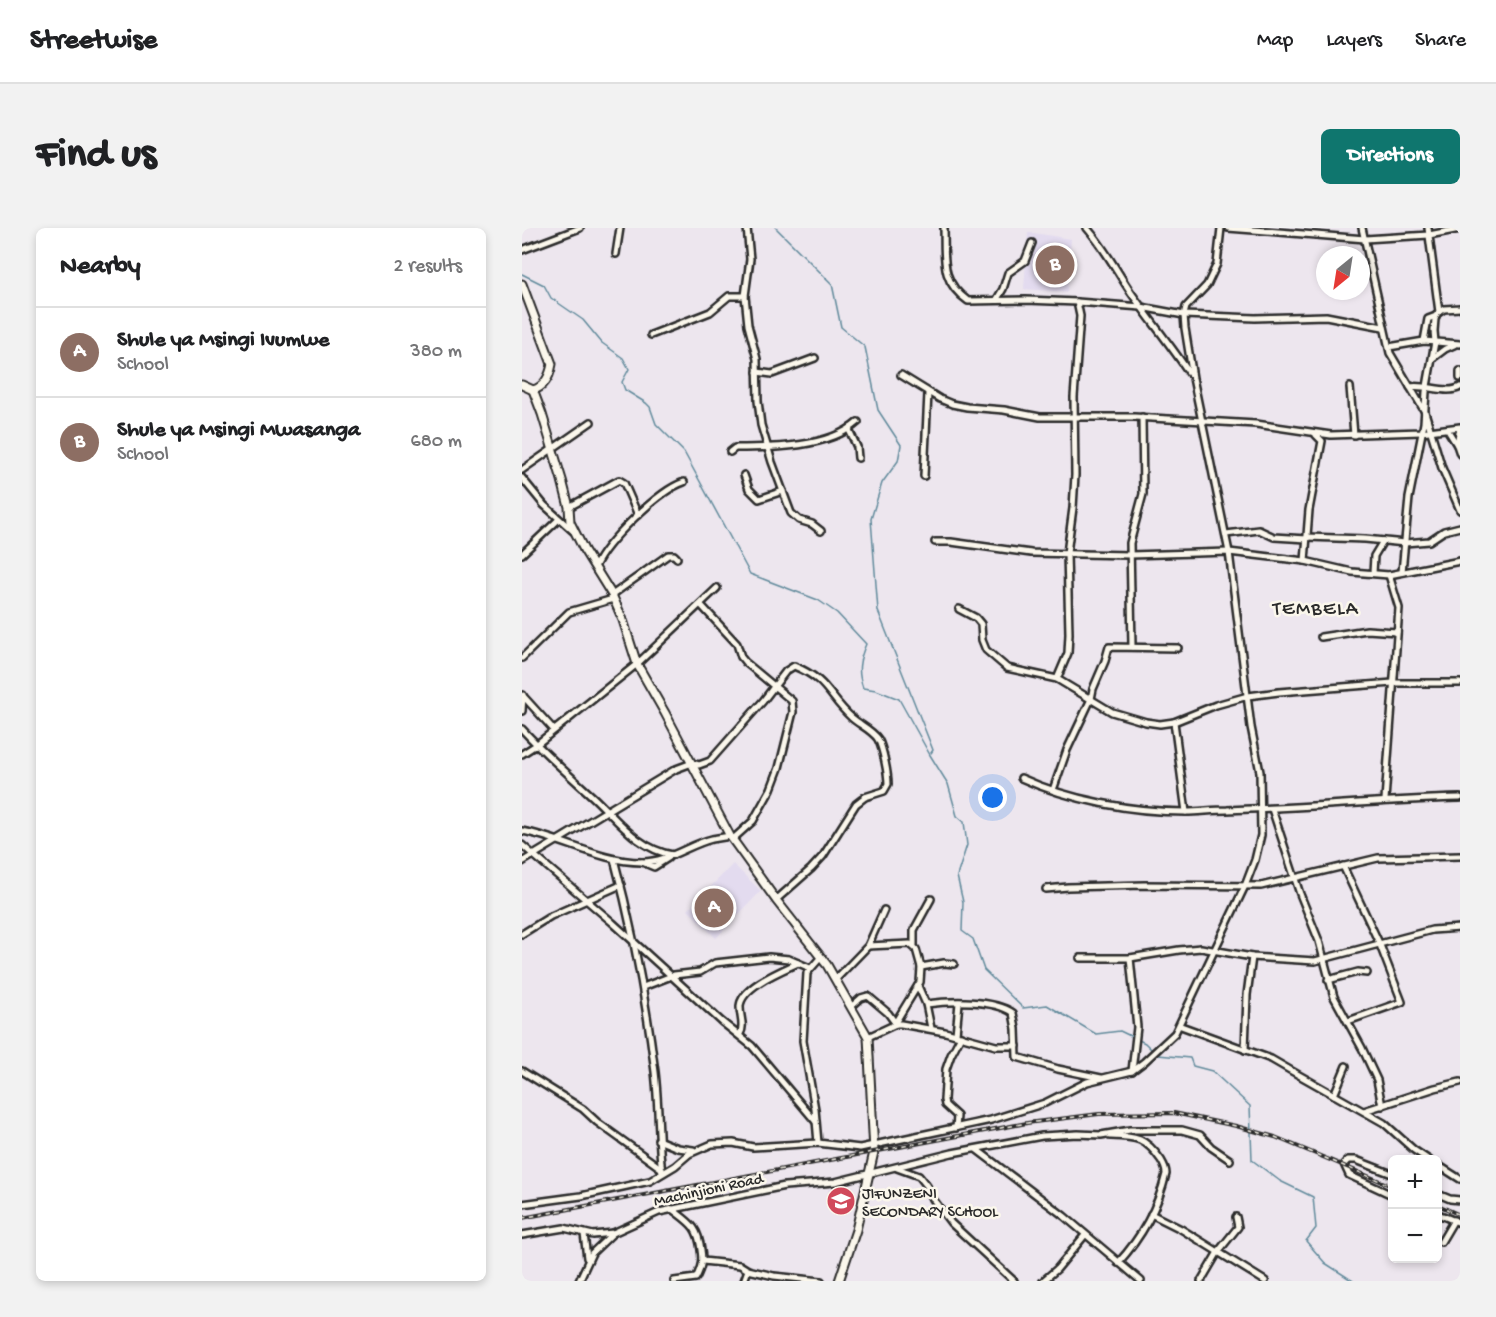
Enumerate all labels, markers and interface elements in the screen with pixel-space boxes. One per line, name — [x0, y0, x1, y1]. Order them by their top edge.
text: Streetwise — [30, 25, 157, 58]
text: Map — [1257, 29, 1293, 54]
text: Layers — [1326, 29, 1382, 54]
text: Share — [1415, 29, 1466, 54]
button: Directions — [1321, 129, 1460, 184]
text: Find us — [36, 132, 156, 181]
pin: B — [1036, 243, 1074, 288]
north arrow — [1316, 246, 1370, 300]
text: Nearby — [60, 252, 141, 283]
text: 2 results — [393, 256, 462, 279]
text: Shule ya Msingi Ivumwe — [117, 328, 329, 354]
text: A — [74, 341, 85, 364]
text: 380 m — [410, 341, 462, 364]
text: School — [117, 354, 169, 377]
text: Shule ya Msingi Mwasanga — [117, 418, 360, 444]
text: B — [74, 431, 85, 454]
text: 680 m — [411, 431, 462, 454]
text: School — [117, 444, 169, 467]
district label: TEMBELA — [1272, 599, 1359, 622]
your location — [978, 783, 1007, 812]
pin: A — [694, 886, 734, 930]
map controls — [1388, 1155, 1442, 1263]
button: + — [1388, 1155, 1442, 1209]
street label: Machinjioni Road — [652, 1170, 767, 1212]
school or university icon: JIFUNZENI SECONDARY SCHOOL — [825, 1185, 857, 1217]
place label: JIFUNZENI SECONDARY SCHOOL — [862, 1186, 999, 1223]
button: − — [1388, 1209, 1442, 1263]

